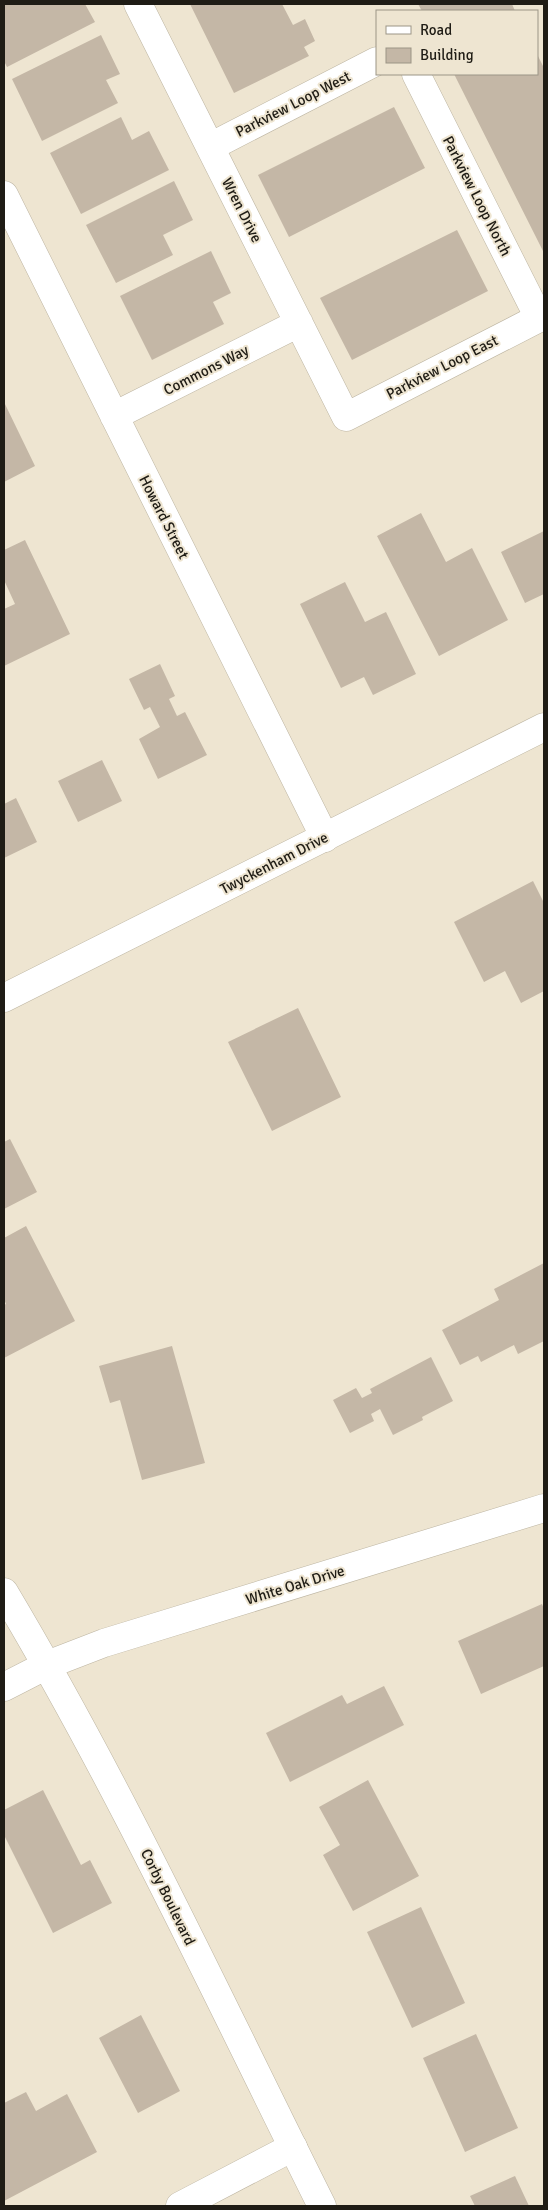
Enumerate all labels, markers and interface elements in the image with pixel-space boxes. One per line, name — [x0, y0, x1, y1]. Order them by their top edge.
legend — [376, 10, 538, 75]
text: Road — [420, 21, 452, 39]
text: Building — [420, 46, 474, 64]
street label: Parkview Loop West — [232, 67, 354, 141]
street label: Parkview Loop North — [439, 133, 515, 259]
street label: Wren Drive — [218, 175, 266, 245]
street label: Parkview Loop East — [383, 331, 501, 403]
street label: Commons Way — [160, 341, 252, 399]
street label: Howard Street — [135, 472, 193, 562]
street label: Twyckenham Drive — [217, 828, 331, 898]
street label: White Oak Drive — [243, 1561, 347, 1609]
street label: Corby Boulevard — [137, 1846, 199, 1948]

